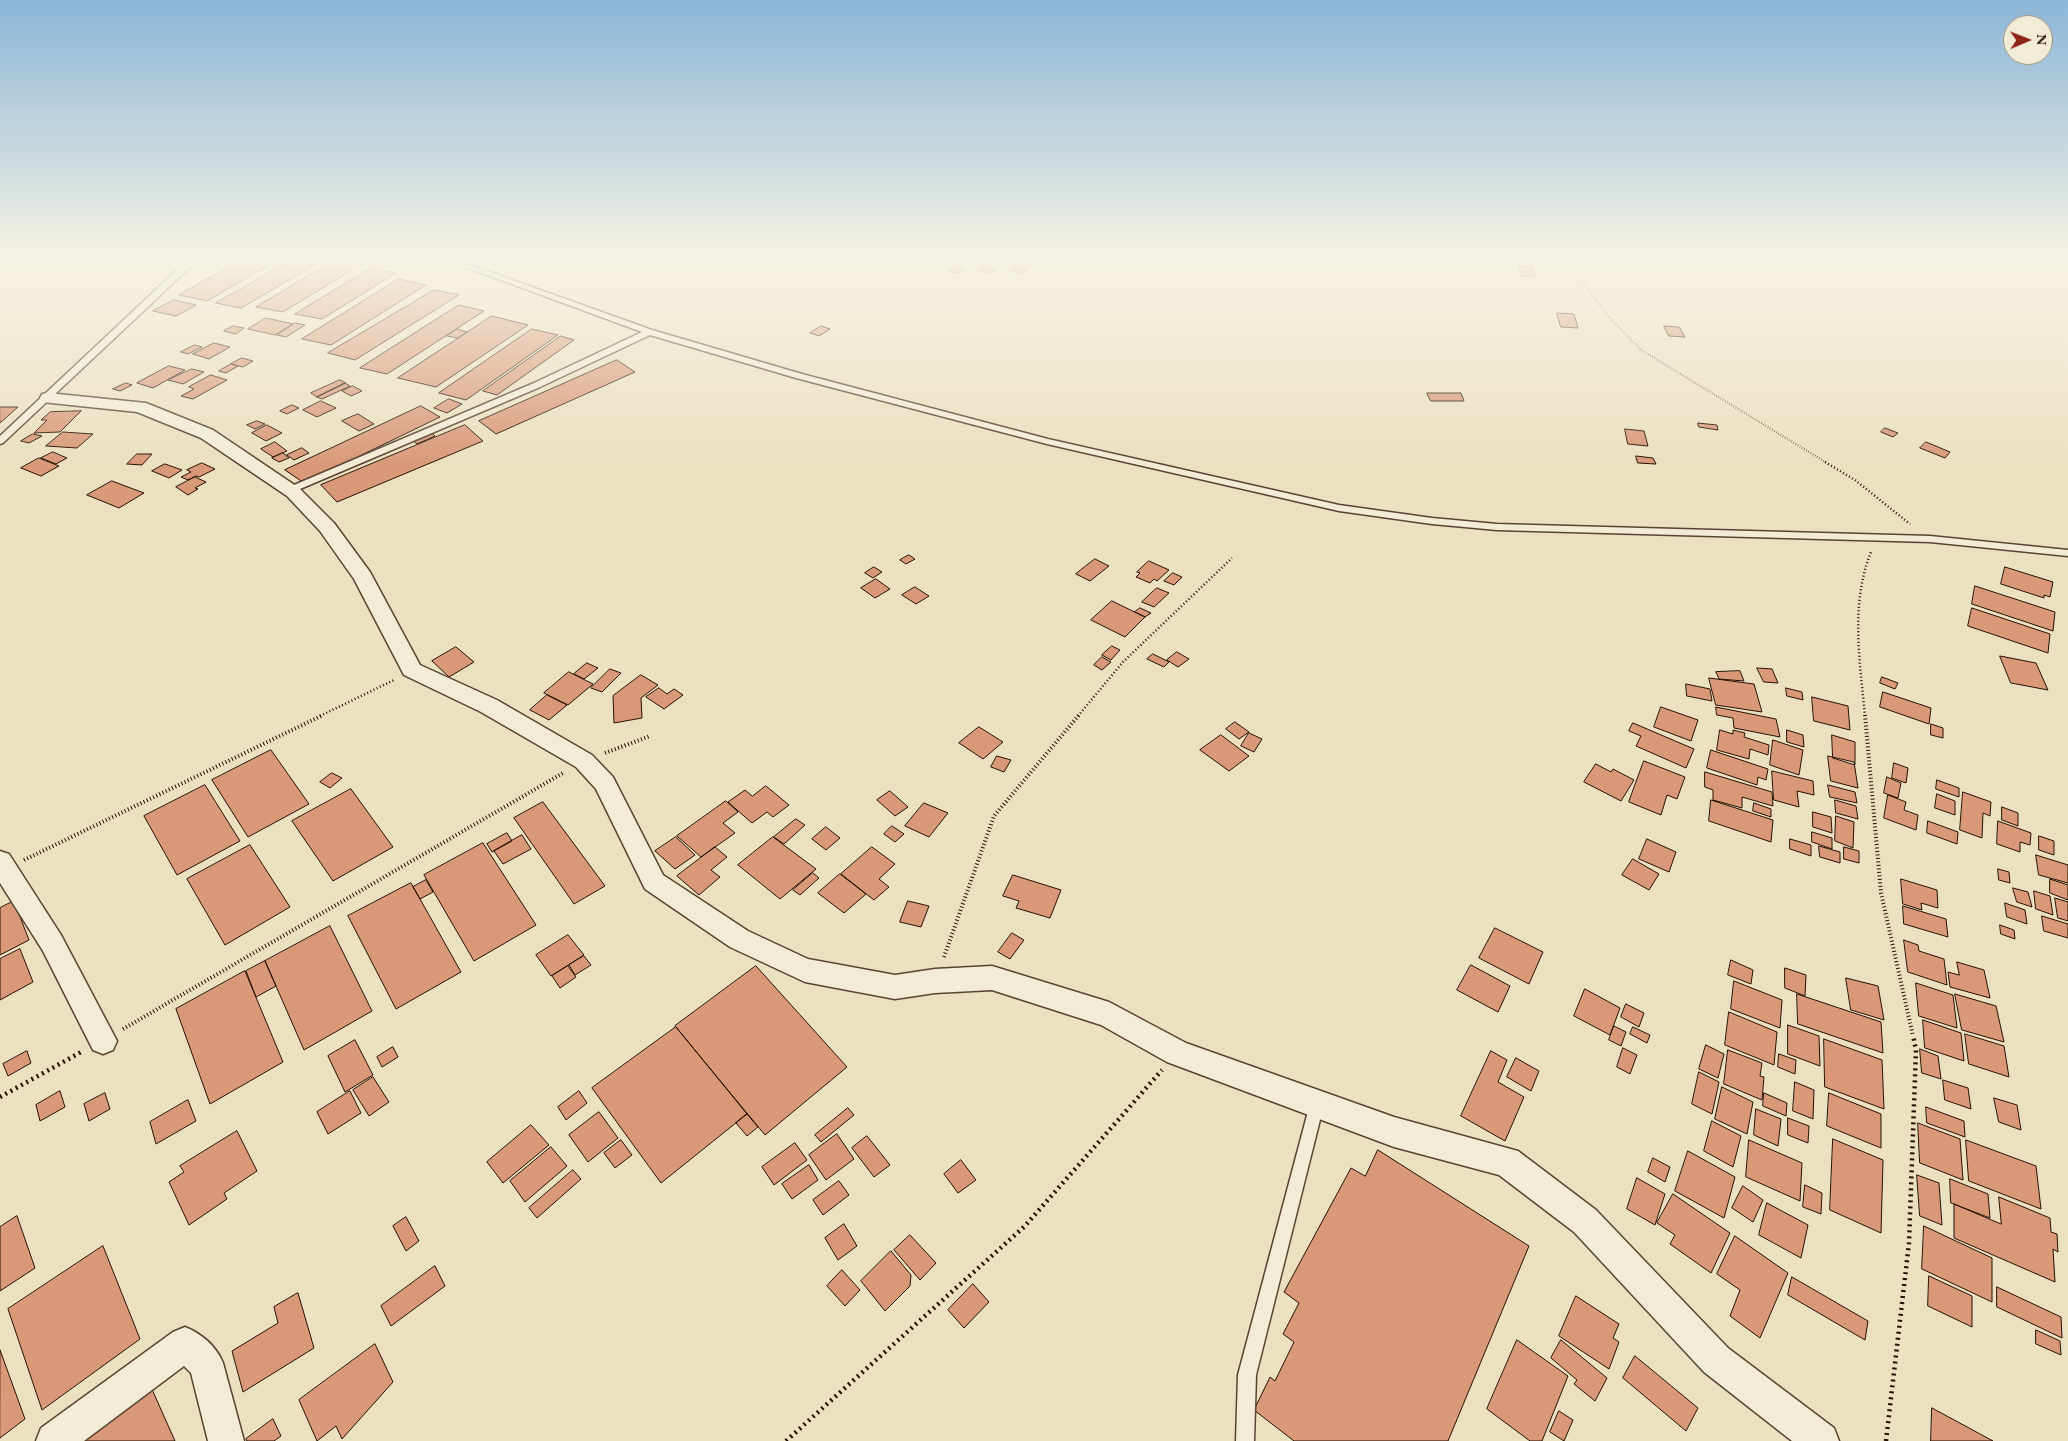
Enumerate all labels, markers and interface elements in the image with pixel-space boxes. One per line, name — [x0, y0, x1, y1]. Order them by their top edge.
north arrow — [2003, 15, 2053, 65]
text: N — [2033, 34, 2051, 46]

